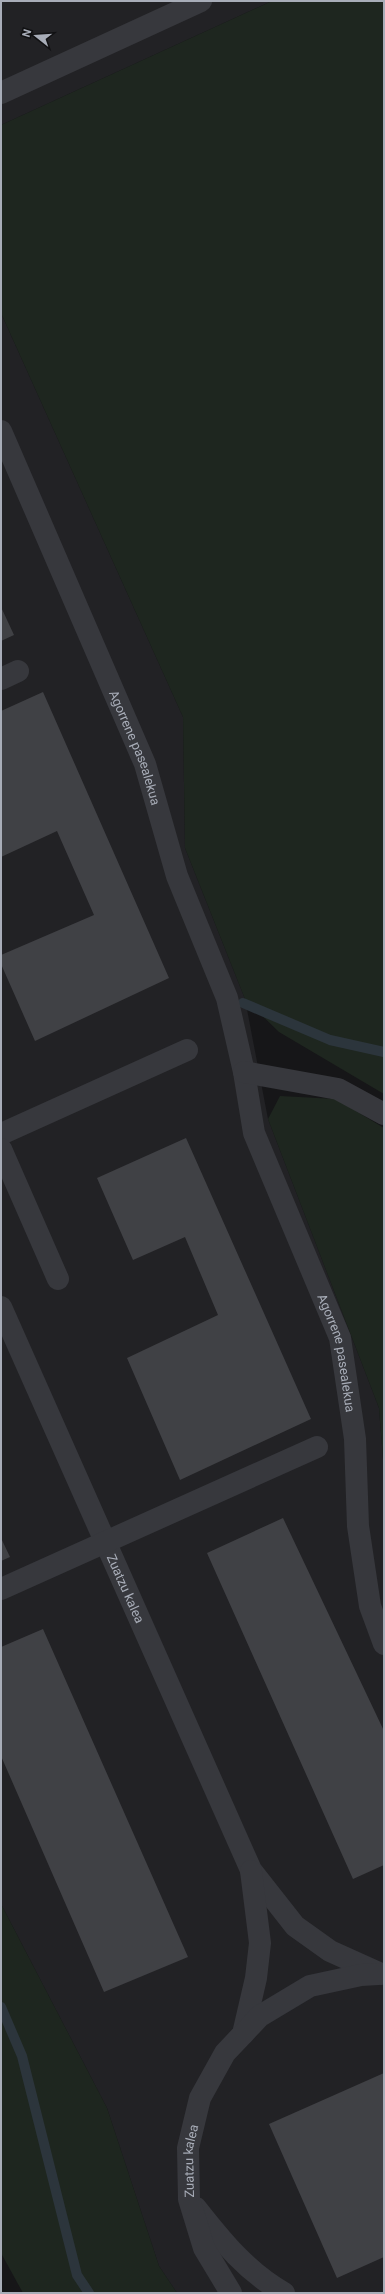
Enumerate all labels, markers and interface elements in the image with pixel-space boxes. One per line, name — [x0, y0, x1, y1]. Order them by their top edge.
north arrow — [16, 16, 56, 56]
text: N — [20, 27, 34, 39]
street label: Agorrene pasealekua — [106, 688, 163, 807]
street label: Agorrene pasealekua — [314, 1292, 358, 1413]
street label: Zuatzu kalea — [104, 1552, 147, 1626]
street label: Zuatzu kalea — [181, 2123, 201, 2198]

